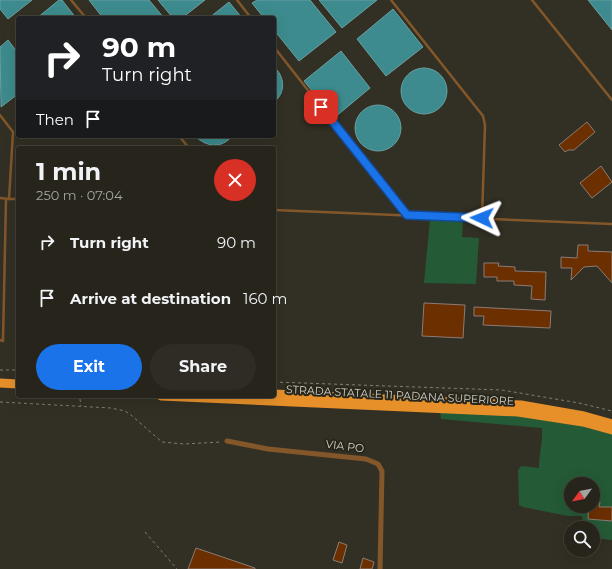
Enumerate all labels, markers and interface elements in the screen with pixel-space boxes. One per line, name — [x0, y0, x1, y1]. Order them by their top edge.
text: 90 m — [102, 30, 176, 64]
icon: right — [36, 32, 88, 84]
text: Turn right — [102, 64, 192, 86]
pin — [304, 90, 338, 124]
icon: arrive — [310, 96, 332, 118]
icon: arrive — [82, 108, 104, 130]
text: Then — [36, 110, 74, 129]
text: 1 min — [36, 157, 101, 186]
button: close — [214, 159, 256, 201]
text: 250 m · 07:04 — [36, 187, 123, 203]
position arrow — [461, 197, 503, 239]
icon: right — [36, 231, 58, 253]
text: Turn right — [70, 233, 149, 252]
text: 90 m — [217, 233, 256, 252]
icon: arrive — [36, 287, 58, 309]
text: Arrive at destination — [70, 289, 231, 308]
text: 160 m — [243, 289, 287, 308]
button: Exit — [36, 344, 142, 390]
button: Share — [150, 344, 256, 390]
street label: STRADA STATALE 11 PADANA SUPERIORE — [286, 382, 514, 408]
street label: VIA PO — [325, 437, 365, 455]
north arrow — [564, 477, 600, 513]
map controls — [564, 477, 600, 557]
button: search — [564, 521, 600, 557]

